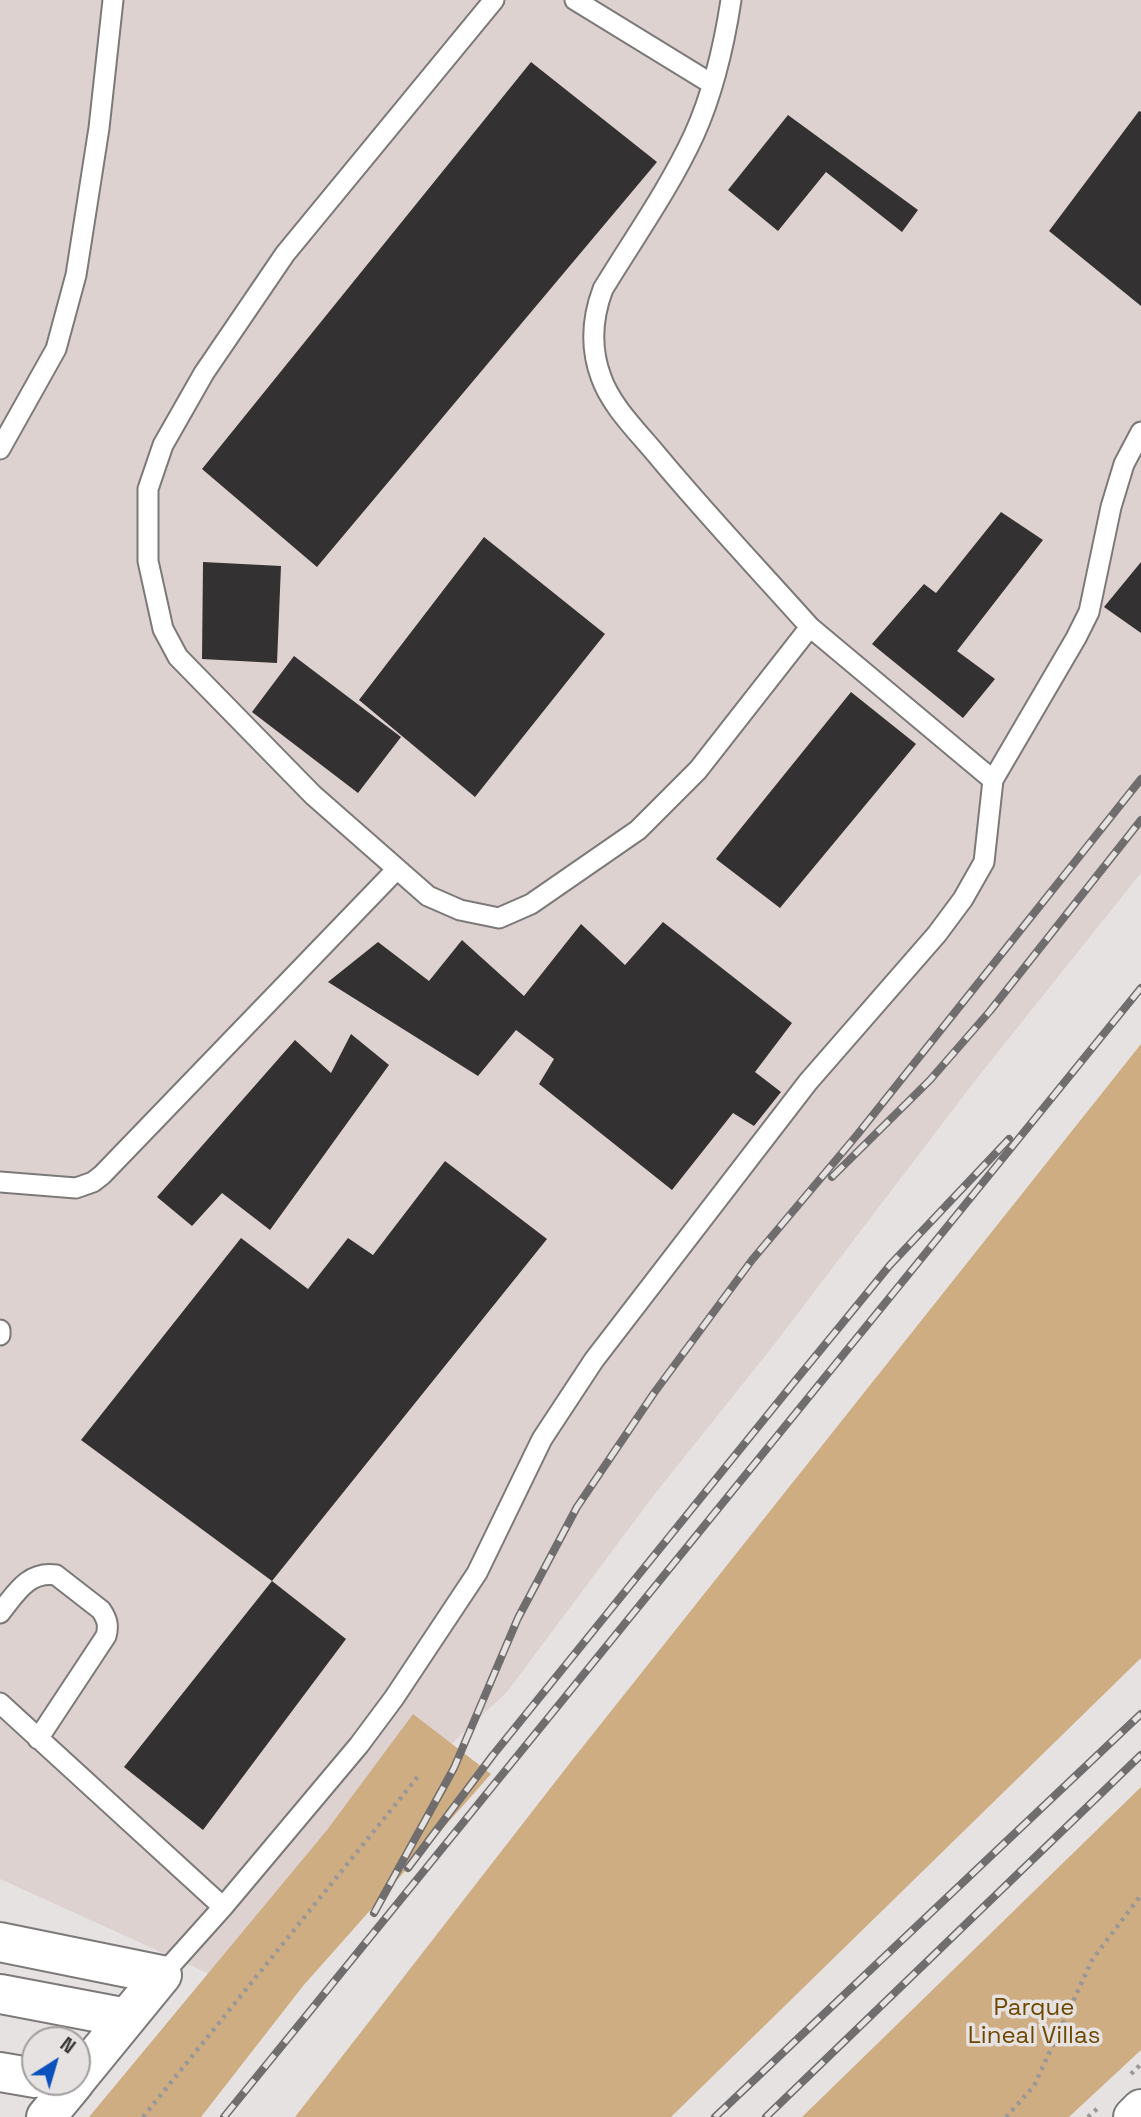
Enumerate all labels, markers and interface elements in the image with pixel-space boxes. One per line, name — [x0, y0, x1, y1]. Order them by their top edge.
park label: Parque Lineal Villas — [968, 1994, 1100, 2050]
north arrow — [21, 2026, 91, 2096]
text: N — [55, 2032, 80, 2059]

